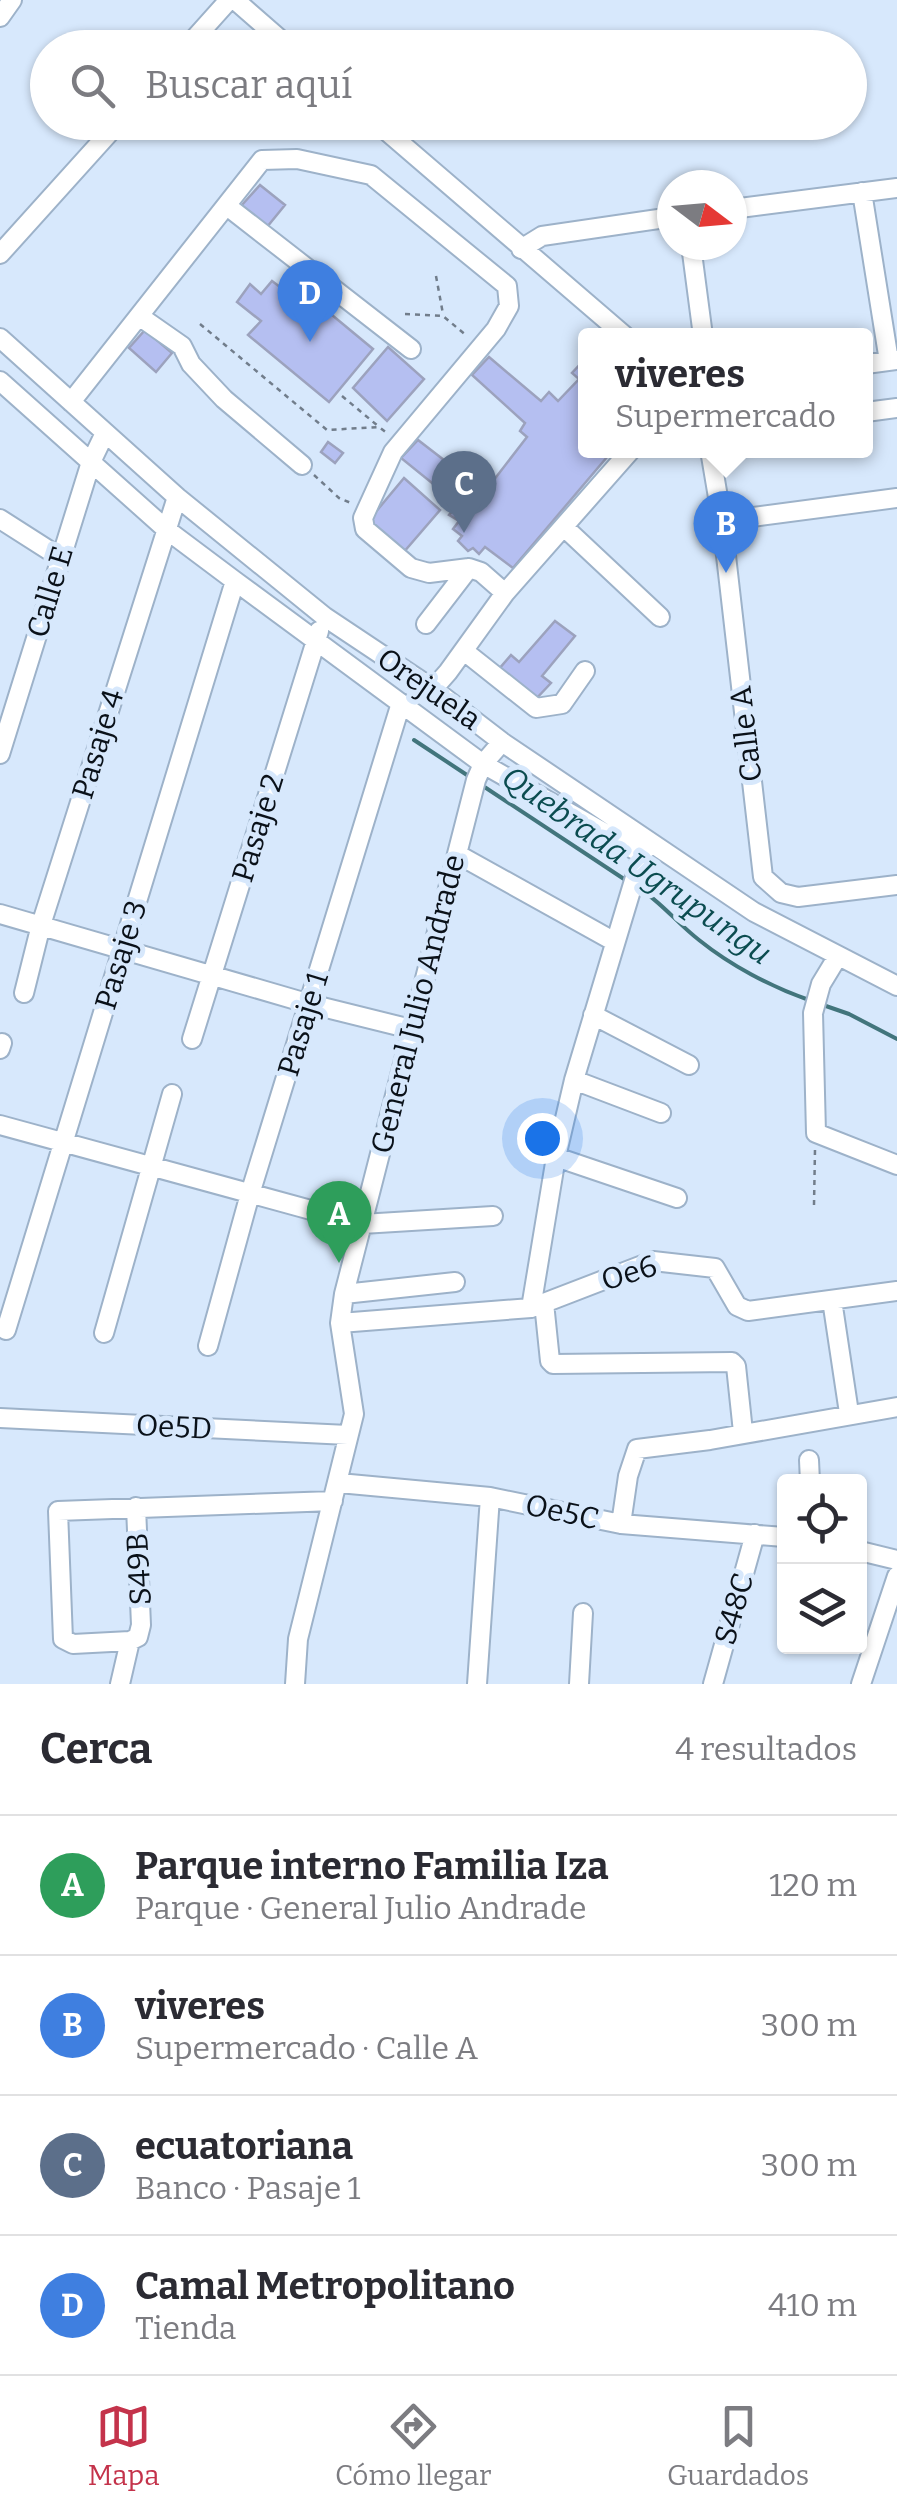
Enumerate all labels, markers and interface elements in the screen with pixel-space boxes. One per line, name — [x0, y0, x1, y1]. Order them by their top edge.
search box — [30, 30, 867, 140]
icon: search — [65, 58, 120, 113]
text: Buscar aquí — [145, 62, 352, 108]
north arrow — [657, 170, 747, 260]
pin: D — [278, 260, 342, 342]
popup — [578, 328, 873, 458]
text: viveres — [615, 351, 745, 397]
text: Supermercado — [615, 397, 836, 435]
pin: C — [432, 450, 496, 533]
pin: B — [694, 490, 758, 573]
street label: Calle E — [19, 542, 81, 642]
street label: Orejuela — [370, 640, 488, 738]
street label: Calle A — [722, 683, 770, 784]
street label: Pasaje 4 — [64, 685, 132, 803]
water label: Quebrada Ugrupungu — [495, 758, 779, 972]
street label: Pasaje 2 — [225, 770, 291, 886]
street label: General Julio Andrade — [363, 851, 473, 1157]
street label: Pasaje 3 — [87, 896, 155, 1014]
street label: Pasaje 1 — [270, 968, 336, 1080]
your location — [517, 1113, 568, 1164]
pin: A — [306, 1180, 372, 1263]
street label: Oe6 — [597, 1248, 661, 1298]
street label: Oe5D — [135, 1407, 213, 1447]
map controls — [777, 1474, 867, 1654]
button: locate — [777, 1474, 867, 1564]
street label: Oe5C — [522, 1487, 602, 1537]
street label: S49B — [119, 1532, 159, 1606]
button: layers — [777, 1564, 867, 1654]
street label: S48C — [707, 1569, 761, 1649]
text: Cerca — [40, 1724, 152, 1774]
text: 4 resultados — [675, 1730, 857, 1768]
text: Parque interno Familia Iza — [135, 1843, 609, 1889]
text: A — [61, 1866, 84, 1904]
text: 120 m — [769, 1866, 857, 1904]
text: Parque · General Julio Andrade — [135, 1889, 587, 1927]
text: viveres — [135, 1983, 265, 2029]
text: B — [62, 2006, 83, 2044]
text: 300 m — [761, 2006, 857, 2044]
text: Supermercado · Calle A — [135, 2029, 478, 2067]
text: ecuatoriana — [135, 2123, 353, 2169]
text: C — [62, 2146, 83, 2184]
text: 300 m — [761, 2146, 857, 2184]
text: Banco · Pasaje 1 — [135, 2169, 361, 2207]
text: Camal Metropolitano — [135, 2263, 515, 2309]
text: D — [61, 2286, 84, 2324]
text: 410 m — [768, 2286, 857, 2324]
text: Tienda — [135, 2309, 236, 2347]
tab: Mapa — [88, 2399, 160, 2492]
tab: Cómo llegar — [335, 2399, 491, 2492]
tab: Guardados — [667, 2399, 809, 2492]

